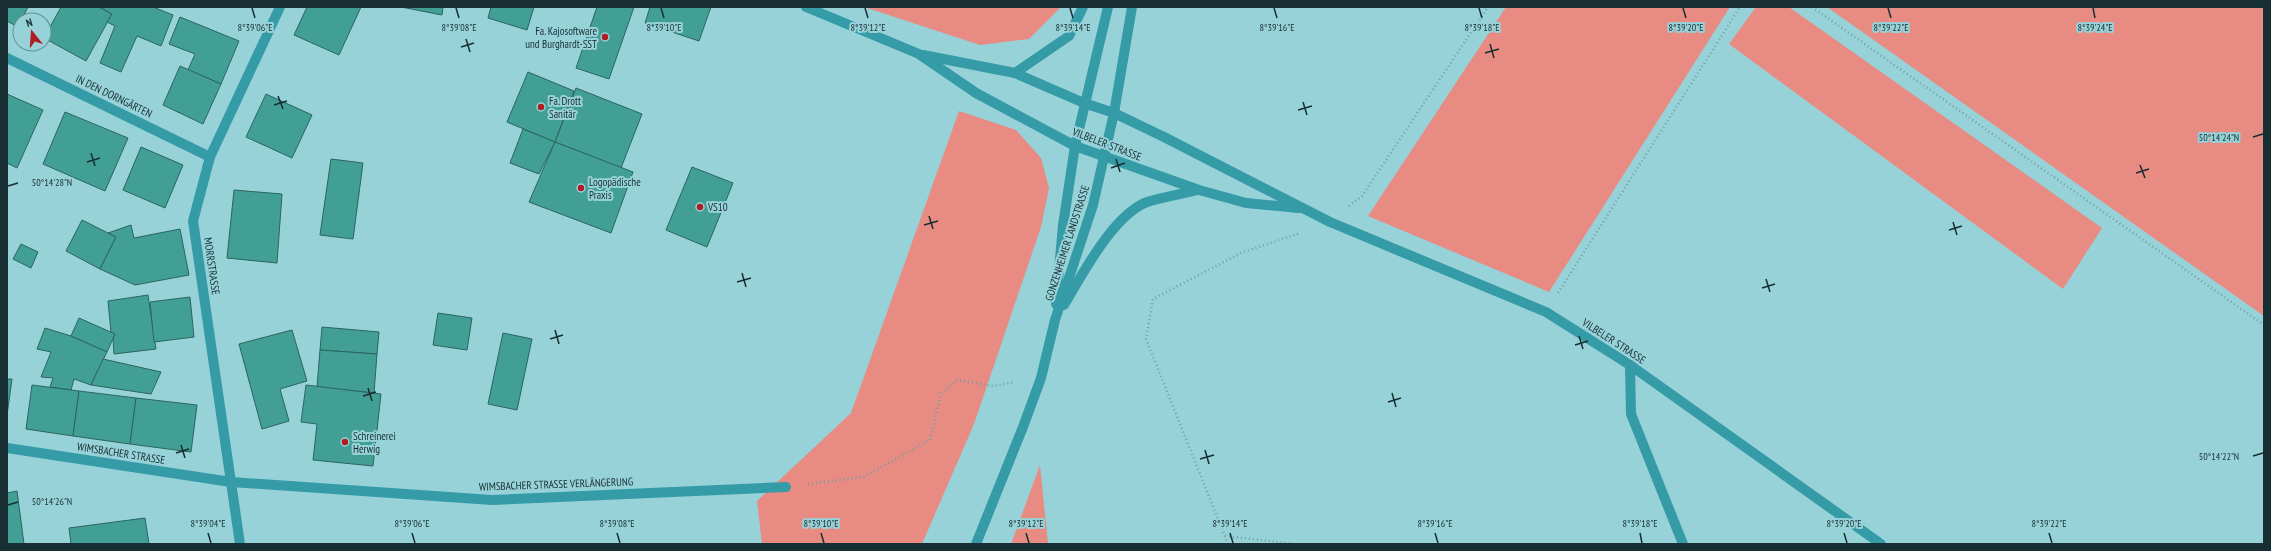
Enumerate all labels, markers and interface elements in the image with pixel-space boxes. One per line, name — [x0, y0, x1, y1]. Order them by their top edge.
north arrow — [12, 12, 52, 52]
text: N — [24, 15, 34, 30]
text: 8°39'06"E — [238, 21, 272, 34]
text: 8°39'08"E — [442, 21, 476, 34]
text: 8°39'10"E — [647, 21, 681, 34]
text: 8°39'12"E — [851, 21, 885, 34]
text: 8°39'14"E — [1056, 21, 1090, 34]
text: 8°39'16"E — [1260, 21, 1294, 34]
text: 8°39'18"E — [1465, 21, 1499, 34]
text: 8°39'20"E — [1669, 21, 1703, 34]
text: 8°39'22"E — [1874, 21, 1908, 34]
text: 8°39'24"E — [2078, 21, 2112, 34]
place label: Fa. Kajosoftware und Burghardt-SST — [525, 24, 597, 51]
marker: Fa. Kajosoftware und Burghardt-SST — [600, 32, 610, 42]
street label: IN DEN DORNGÄRTEN — [73, 71, 155, 121]
place label: Fa. Drott Sanitär — [549, 94, 581, 121]
marker: Fa. Drott Sanitär — [536, 102, 546, 112]
street label: VILBELER STRASSE — [1069, 124, 1144, 164]
text: 50°14'24"N — [2199, 131, 2239, 144]
place label: Logopädische Praxis — [589, 175, 641, 202]
text: 50°14'28"N — [32, 176, 72, 189]
marker: Logopädische Praxis — [576, 183, 586, 193]
street label: GONZENHEIMER LANDSTRASSE — [1042, 183, 1092, 303]
place label: VS10 — [707, 200, 728, 214]
marker: VS10 — [695, 202, 705, 212]
street label: MORRSTRASSE — [201, 237, 223, 296]
street label: VILBELER STRASSE — [1579, 315, 1649, 367]
place label: Schreinerei Herwig — [353, 429, 396, 456]
marker: Schreinerei Herwig — [340, 437, 350, 447]
street label: WIMSBACHER STRASSE — [76, 439, 166, 467]
text: 50°14'22"N — [2199, 450, 2239, 463]
street label: WIMSBACHER STRASSE VERLÄNGERUNG — [479, 474, 633, 494]
text: 50°14'26"N — [32, 495, 72, 508]
text: 8°39'04"E — [191, 517, 225, 530]
text: 8°39'06"E — [395, 517, 429, 530]
text: 8°39'08"E — [600, 517, 634, 530]
text: 8°39'10"E — [804, 517, 838, 530]
text: 8°39'12"E — [1009, 517, 1043, 530]
text: 8°39'14"E — [1213, 517, 1247, 530]
text: 8°39'16"E — [1418, 517, 1452, 530]
text: 8°39'18"E — [1623, 517, 1657, 530]
text: 8°39'20"E — [1827, 517, 1861, 530]
text: 8°39'22"E — [2032, 517, 2066, 530]

